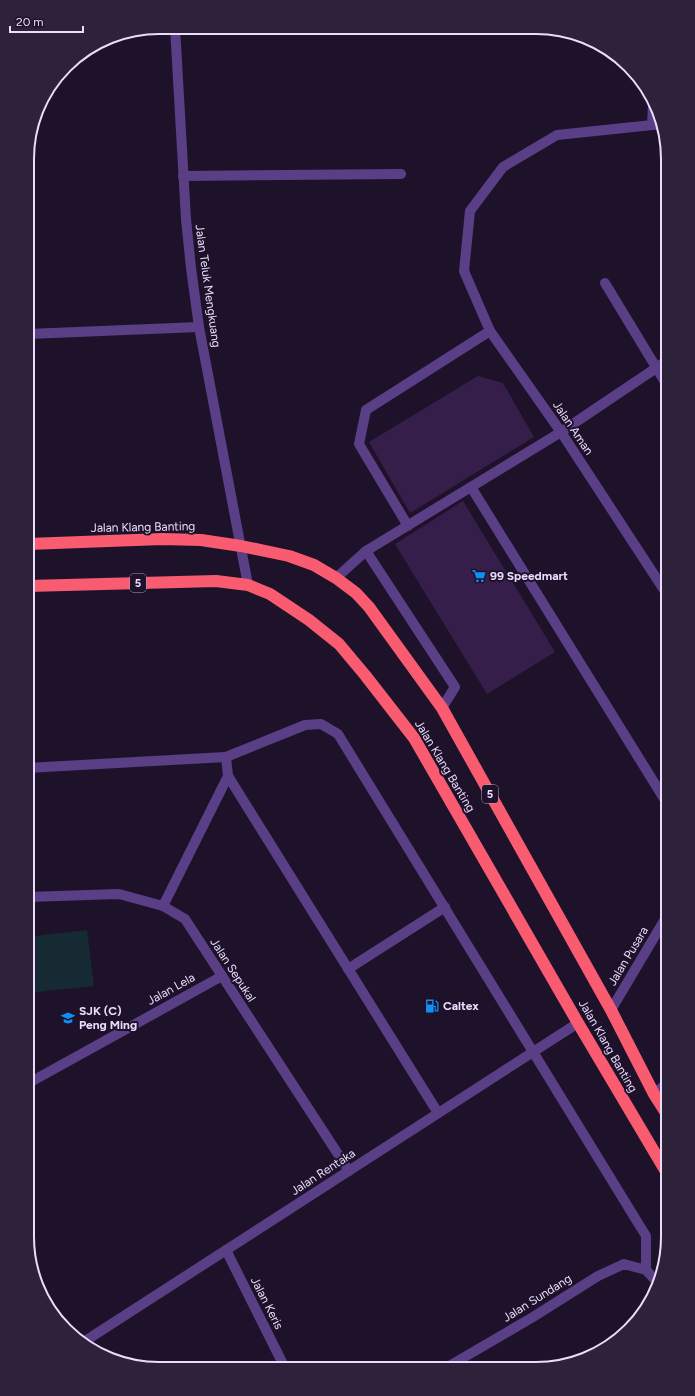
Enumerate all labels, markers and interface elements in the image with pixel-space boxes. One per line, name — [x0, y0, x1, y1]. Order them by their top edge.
scale bar — [10, 8, 83, 34]
text: 20 m — [16, 15, 44, 29]
street label: Jalan Teluk Mengkuang — [192, 224, 224, 348]
street label: Jalan Aman — [550, 398, 596, 458]
street label: Jalan Klang Banting — [91, 519, 195, 535]
supermarket icon: 99 Speedmart — [471, 568, 487, 584]
place label: 99 Speedmart — [490, 569, 568, 583]
road number: 5 — [130, 574, 146, 592]
street label: Jalan Klang Banting — [412, 718, 478, 814]
road number: 5 — [482, 785, 498, 803]
street label: Jalan Pusara — [605, 924, 651, 988]
street label: Jalan Sepukal — [207, 936, 259, 1004]
street label: Jalan Lela — [145, 970, 197, 1008]
street label: Jalan Klang Banting — [576, 997, 640, 1095]
fuel station icon: Caltex — [424, 998, 440, 1014]
place label: Caltex — [443, 999, 479, 1013]
place label: SJK (C) Peng Ming — [79, 1004, 137, 1032]
school or university icon: SJK (C) Peng Ming — [60, 1010, 76, 1026]
street label: Jalan Rentaka — [288, 1146, 358, 1198]
street label: Jalan Sundang — [500, 1271, 574, 1325]
street label: Jalan Keris — [248, 1274, 286, 1332]

